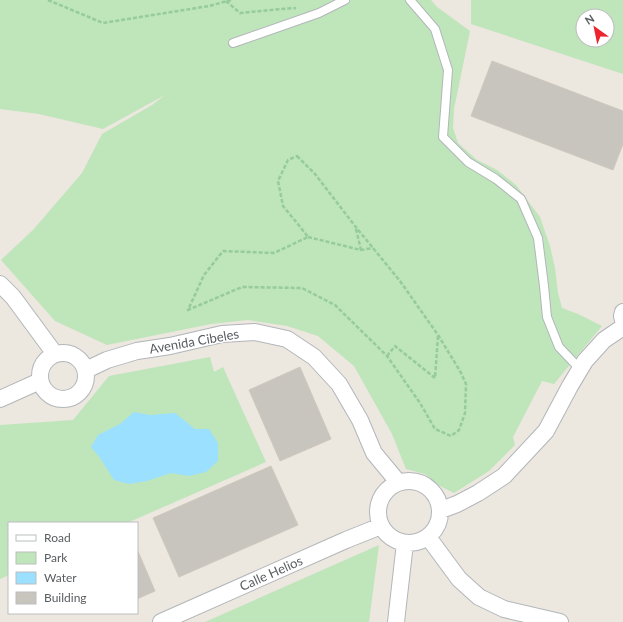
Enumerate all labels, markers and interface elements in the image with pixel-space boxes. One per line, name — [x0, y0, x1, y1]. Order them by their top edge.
north arrow — [575, 8, 615, 48]
text: N — [582, 11, 596, 27]
street label: Avenida Cibeles — [148, 325, 240, 357]
legend — [8, 522, 138, 614]
text: Road — [44, 530, 71, 545]
text: Park — [44, 550, 68, 565]
street label: Calle Helios — [237, 552, 305, 594]
text: Water — [44, 570, 77, 585]
text: Building — [44, 590, 87, 605]

